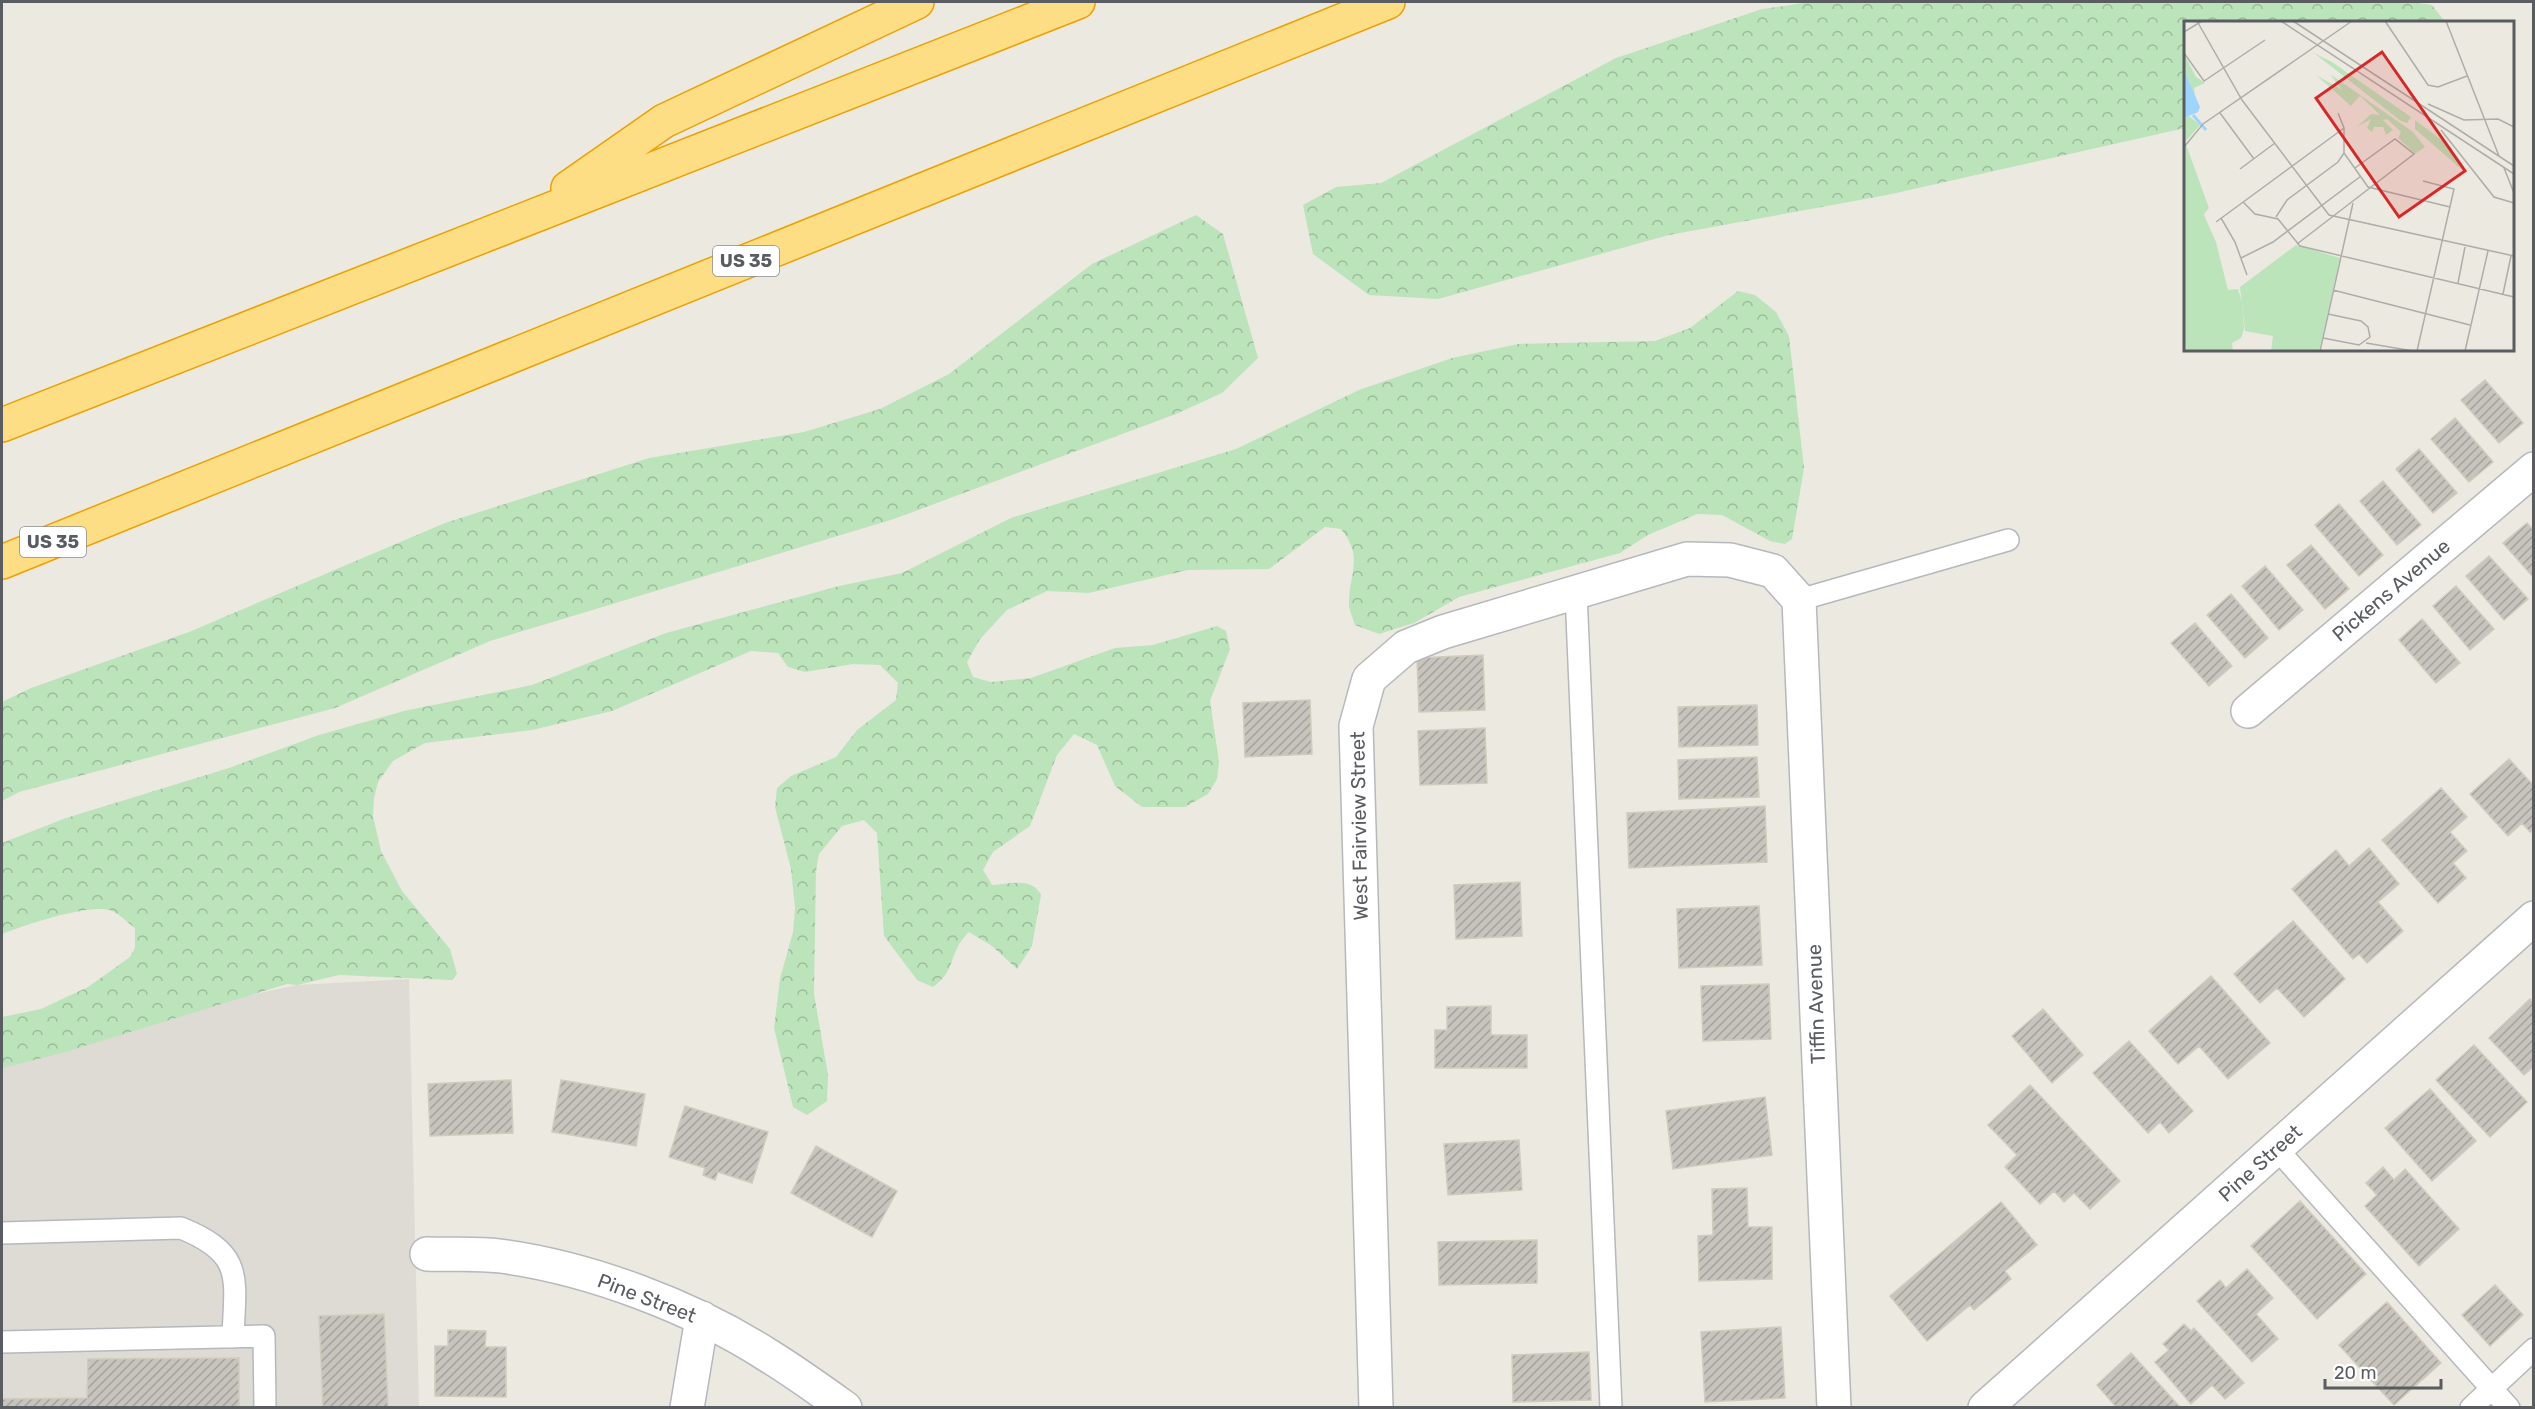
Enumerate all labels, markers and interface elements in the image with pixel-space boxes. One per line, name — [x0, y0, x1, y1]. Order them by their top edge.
inset map — [2184, 21, 2514, 351]
road number: US 35 — [713, 246, 779, 276]
road number: US 35 — [20, 527, 86, 557]
street label: Pickens Avenue — [2327, 534, 2455, 646]
street label: West Fairview Street — [1345, 731, 1373, 921]
street label: Tiffin Avenue — [1802, 944, 1830, 1064]
street label: Pine Street — [2213, 1119, 2307, 1207]
street label: Pine Street — [594, 1268, 700, 1328]
scale bar — [2325, 1352, 2440, 1390]
text: 20 m — [2334, 1362, 2376, 1384]

